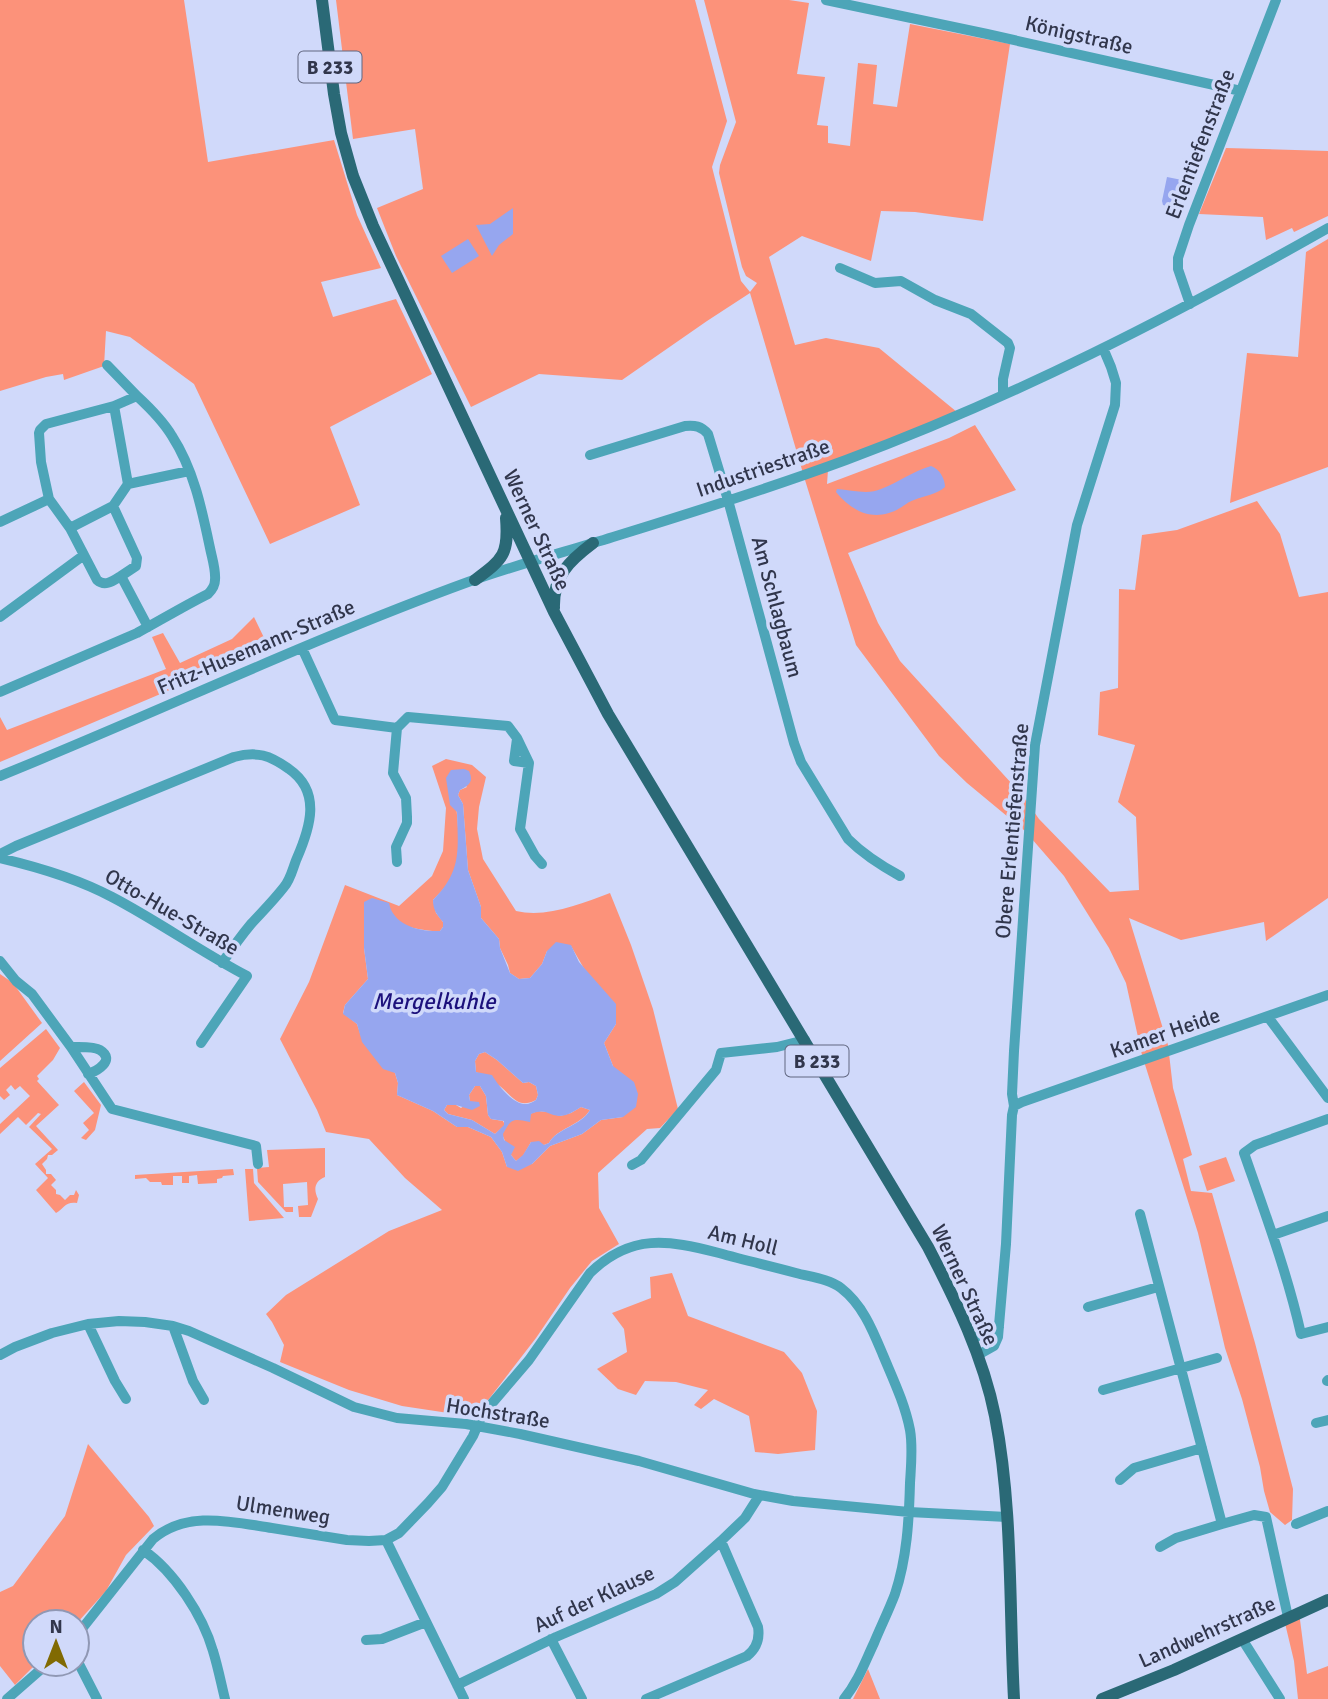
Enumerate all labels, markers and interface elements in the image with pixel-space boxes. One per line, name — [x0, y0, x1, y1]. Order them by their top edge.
street label: Königstraße — [1023, 10, 1135, 60]
road number: B 233 — [298, 52, 362, 82]
street label: Erlentiefenstraße — [1159, 65, 1241, 223]
street label: Industriestraße — [693, 433, 833, 503]
street label: Werner Straße — [498, 465, 576, 595]
street label: Am Schlagbaum — [746, 534, 808, 680]
street label: Fritz-Husemann-Straße — [153, 594, 359, 700]
street label: Obere Erlentiefenstraße — [990, 722, 1034, 940]
street label: Otto-Hue-Straße — [100, 863, 244, 961]
water label: Mergelkuhle — [372, 987, 497, 1016]
street label: Kamer Heide — [1107, 1002, 1223, 1064]
road number: B 233 — [786, 1046, 848, 1077]
street label: Am Holl — [705, 1219, 781, 1261]
street label: Werner Straße — [926, 1220, 1004, 1350]
street label: Hochstraße — [444, 1392, 552, 1434]
street label: Ulmenweg — [234, 1490, 332, 1530]
street label: Auf der Klause — [529, 1560, 659, 1638]
street label: Landwehrstraße — [1135, 1590, 1279, 1674]
north arrow — [21, 1608, 91, 1678]
text: N — [49, 1615, 63, 1639]

